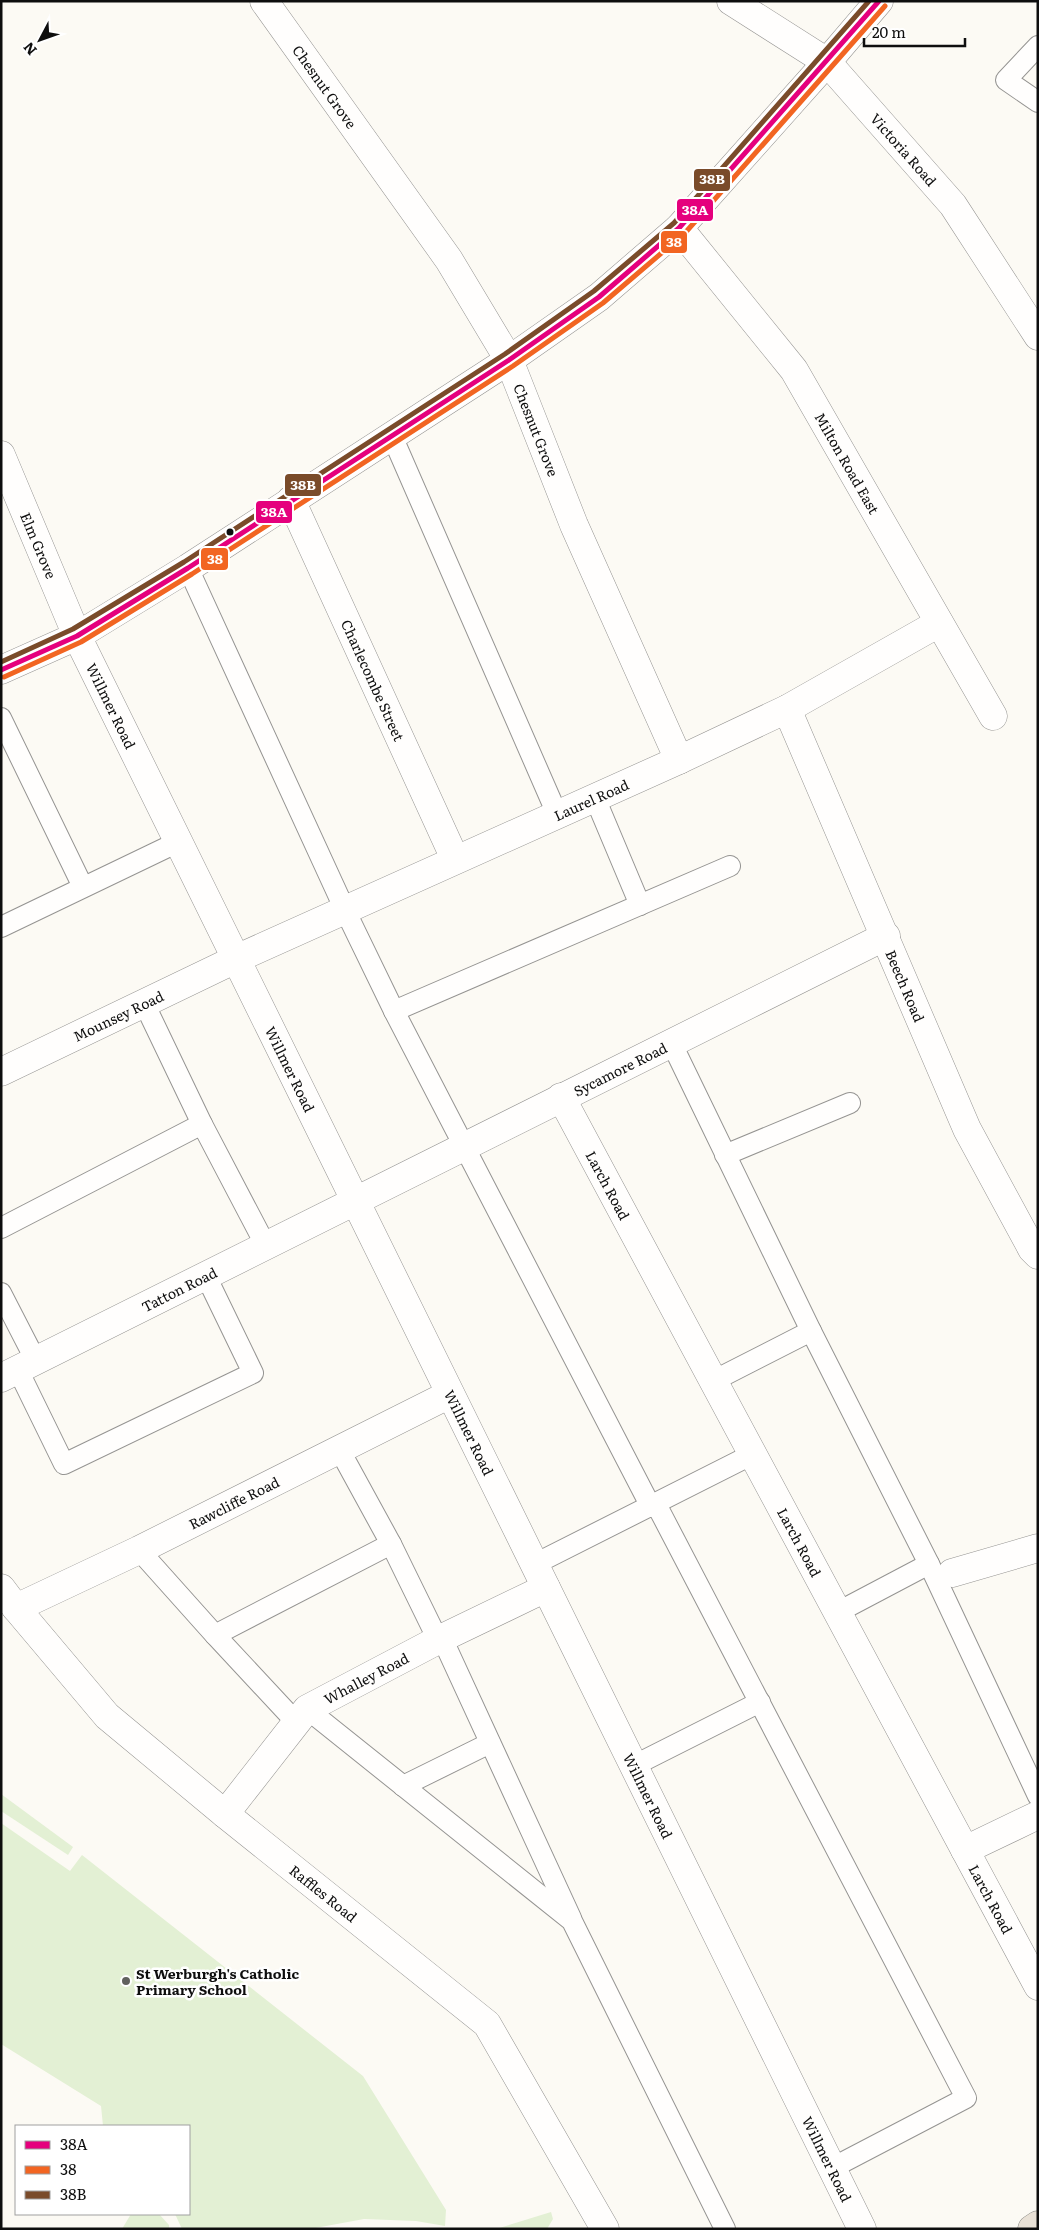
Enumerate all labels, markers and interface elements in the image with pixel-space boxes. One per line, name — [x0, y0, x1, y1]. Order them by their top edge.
north arrow — [15, 15, 65, 65]
scale bar — [864, 15, 965, 47]
text: 20 m — [872, 20, 906, 43]
text: N — [18, 38, 41, 60]
street label: Chesnut Grove — [288, 41, 362, 132]
street label: Victoria Road — [866, 108, 942, 190]
line badge: 38B — [693, 168, 731, 192]
text: 38B — [699, 168, 725, 188]
line badge: 38A — [676, 198, 714, 222]
text: 38A — [682, 199, 709, 219]
line badge: 38 — [660, 230, 688, 254]
text: 38 — [666, 231, 682, 251]
street label: Chesnut Grove — [509, 380, 564, 479]
street label: Milton Road East — [810, 409, 885, 518]
line badge: 38B — [284, 473, 322, 497]
text: 38B — [290, 474, 316, 494]
line badge: 38A — [255, 500, 293, 524]
text: 38A — [261, 501, 288, 521]
street label: Elm Grove — [16, 509, 62, 582]
unlabelled marker — [225, 527, 235, 537]
line badge: 38 — [200, 547, 229, 571]
text: 38 — [207, 548, 223, 568]
street label: Charlecombe Street — [337, 616, 410, 744]
street label: Willmer Road — [82, 660, 141, 752]
street label: Laurel Road — [550, 774, 632, 825]
street label: Beech Road — [881, 946, 930, 1025]
street label: Mounsey Road — [70, 985, 167, 1046]
street label: Willmer Road — [261, 1023, 320, 1116]
street label: Sycamore Road — [570, 1037, 671, 1101]
street label: Larch Road — [582, 1147, 635, 1224]
street label: Tatton Road — [138, 1262, 221, 1316]
street label: Willmer Road — [440, 1386, 499, 1479]
street label: Rawcliffe Road — [185, 1471, 283, 1534]
street label: Larch Road — [773, 1504, 827, 1580]
street label: Whalley Road — [320, 1647, 412, 1708]
street label: Willmer Road — [619, 1749, 678, 1842]
street label: Raffles Road — [286, 1860, 362, 1927]
street label: Larch Road — [965, 1861, 1018, 1937]
place label: St Werburgh's Catholic Primary School — [136, 1963, 299, 1999]
marker: St Werburgh's Catholic Primary School — [120, 1975, 132, 1987]
street label: Willmer Road — [798, 2113, 857, 2205]
legend — [15, 2125, 190, 2215]
text: 38A — [60, 2132, 87, 2155]
text: 38 — [60, 2157, 76, 2180]
text: 38B — [60, 2182, 86, 2205]

